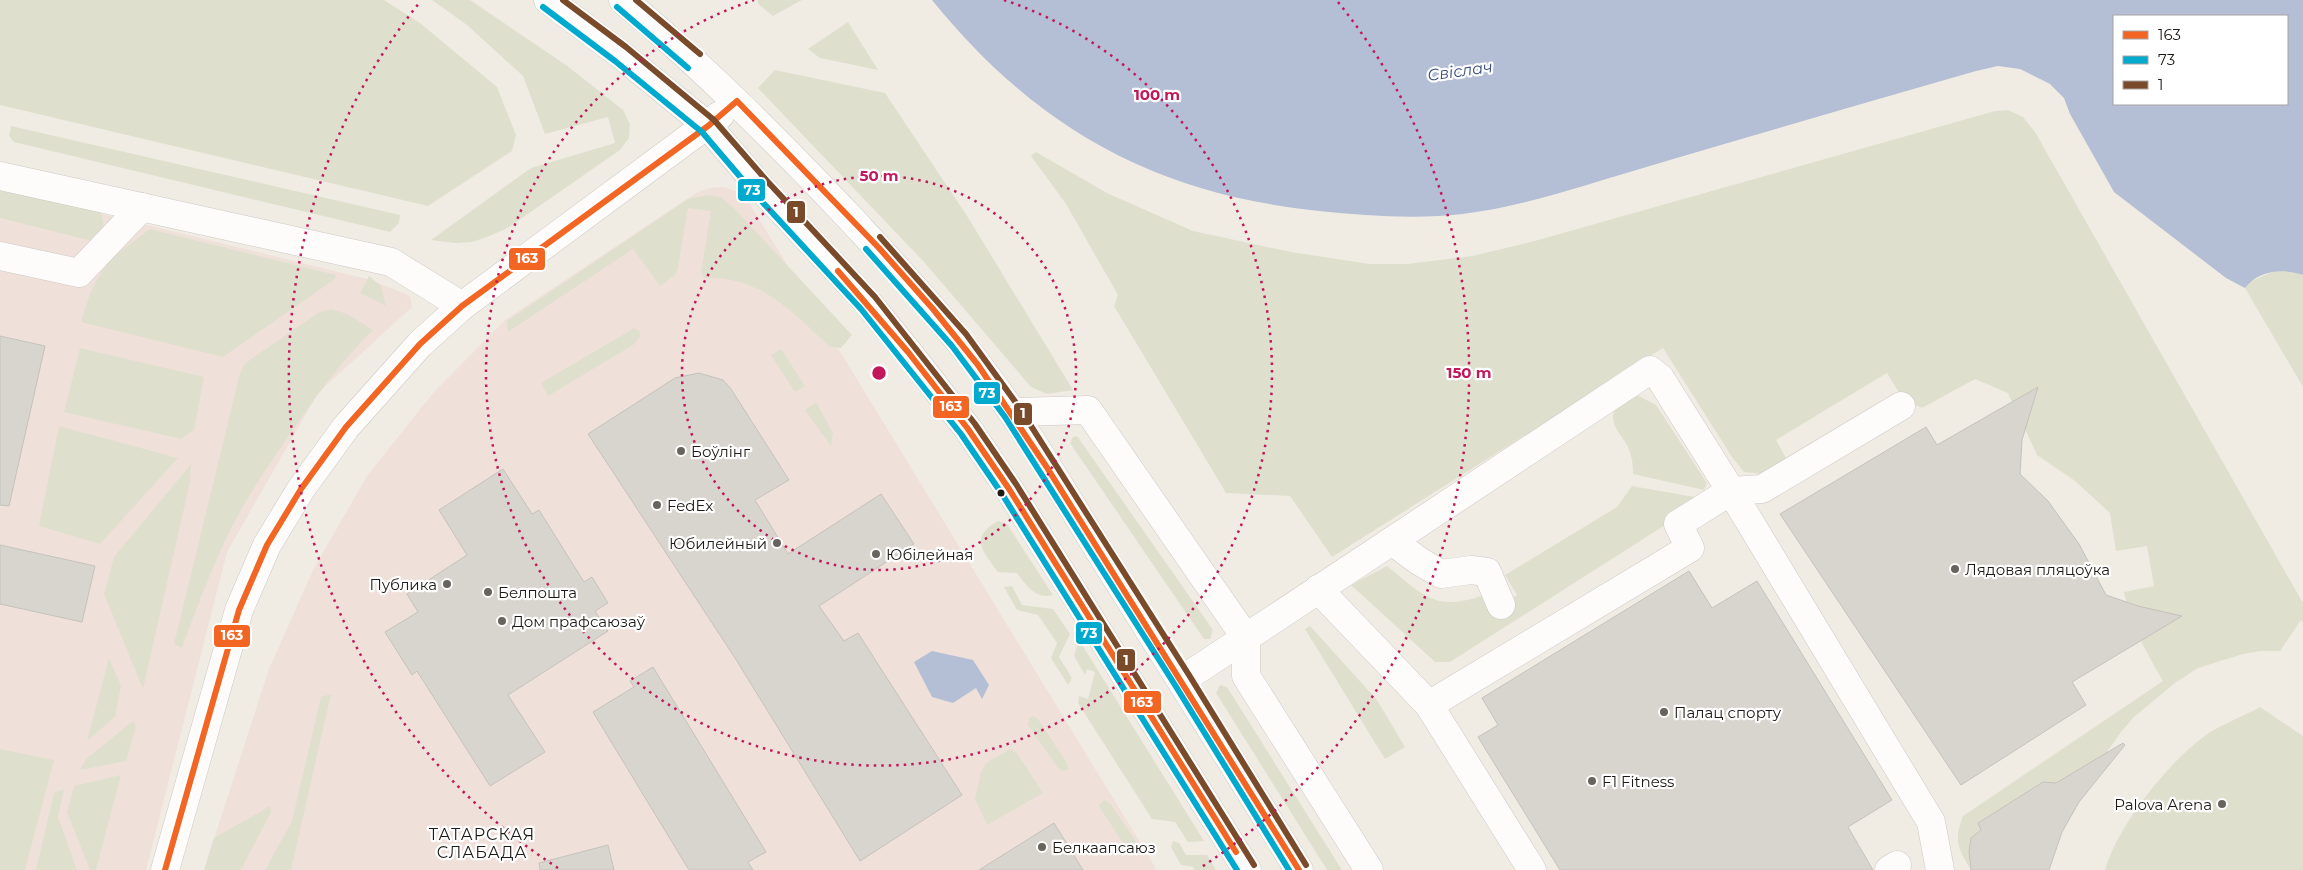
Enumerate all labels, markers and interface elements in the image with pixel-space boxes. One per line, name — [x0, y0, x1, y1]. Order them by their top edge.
legend — [2113, 15, 2288, 105]
text: 163 — [2158, 25, 2181, 44]
text: 73 — [2158, 50, 2175, 69]
water label: Свіслач — [1426, 57, 1494, 85]
text: 1 — [2158, 75, 2163, 94]
text: 100 m — [1134, 85, 1180, 104]
text: 50 m — [859, 166, 899, 185]
line badge: 73 — [737, 178, 766, 202]
text: 73 — [744, 181, 760, 199]
line badge: 1 — [786, 200, 806, 224]
text: 1 — [793, 203, 799, 221]
line badge: 163 — [508, 247, 546, 271]
text: 163 — [516, 249, 538, 267]
text: 150 m — [1447, 363, 1491, 382]
centre of rings — [870, 364, 888, 382]
line badge: 73 — [973, 381, 1001, 405]
text: 73 — [979, 384, 995, 402]
line badge: 163 — [932, 395, 970, 419]
text: 163 — [940, 397, 962, 415]
line badge: 1 — [1013, 402, 1033, 426]
text: 1 — [1020, 404, 1026, 422]
place label: Боўлінг — [691, 442, 751, 461]
marker: Боўлінг — [675, 445, 687, 457]
unlabelled marker — [996, 488, 1006, 498]
place label: FedEx — [667, 496, 713, 515]
marker: FedEx — [651, 499, 663, 511]
place label: Юбилейный — [669, 534, 767, 553]
marker: Юбилейный — [771, 537, 783, 549]
place label: Юбілейная — [886, 545, 973, 564]
marker: Юбілейная — [870, 548, 882, 560]
place label: Лядовая пляцоўка — [1965, 560, 2110, 579]
marker: Лядовая пляцоўка — [1949, 563, 1961, 575]
place label: Публика — [369, 575, 437, 594]
marker: Публика — [441, 578, 453, 590]
place label: Белпошта — [498, 583, 577, 602]
marker: Белпошта — [482, 586, 494, 598]
place label: Дом прафсаюзаў — [512, 612, 646, 631]
marker: Дом прафсаюзаў — [496, 615, 508, 627]
line badge: 73 — [1075, 621, 1103, 645]
line badge: 163 — [213, 624, 251, 648]
text: 73 — [1081, 624, 1097, 642]
text: 163 — [221, 626, 243, 644]
line badge: 1 — [1116, 648, 1136, 672]
text: 1 — [1123, 651, 1129, 669]
line badge: 163 — [1123, 690, 1162, 714]
text: 163 — [1131, 693, 1153, 711]
place label: Палац спорту — [1674, 703, 1782, 722]
marker: Палац спорту — [1658, 706, 1670, 718]
place label: F1 Fitness — [1602, 772, 1674, 791]
marker: F1 Fitness — [1586, 775, 1598, 787]
place label: Palova Arena — [2114, 795, 2212, 814]
marker: Palova Arena — [2216, 798, 2228, 810]
district label: ТАТАРСКАЯ СЛАБАДА — [429, 825, 535, 862]
place label: Белкаапсаюз — [1052, 838, 1156, 857]
marker: Белкаапсаюз — [1036, 841, 1048, 853]

